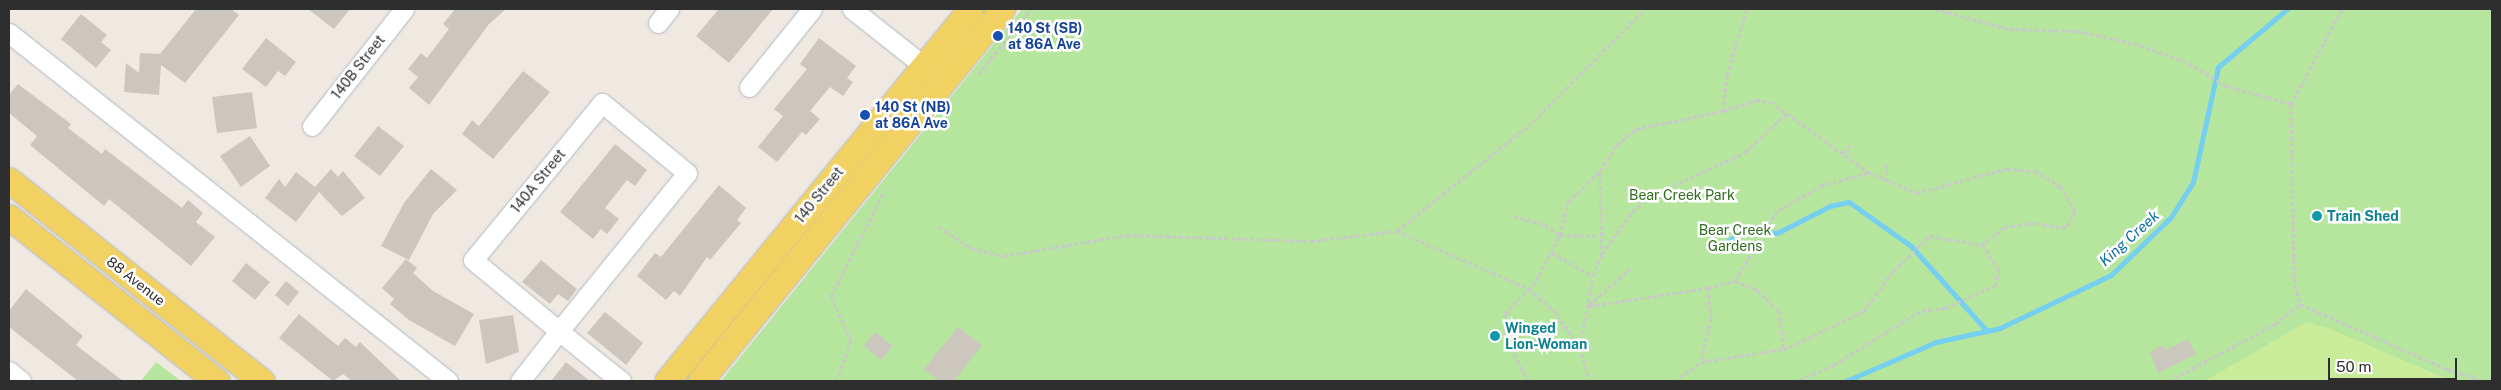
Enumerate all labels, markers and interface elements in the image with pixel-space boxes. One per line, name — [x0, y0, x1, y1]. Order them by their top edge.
place label: 140 St (SB) at 86A Ave — [1008, 20, 1082, 52]
marker: 140 St (SB) at 86A Ave — [992, 30, 1004, 42]
street label: 140B Street — [328, 32, 388, 102]
place label: 140 St (NB) at 86A Ave — [875, 99, 951, 132]
marker: 140 St (NB) at 86A Ave — [859, 109, 871, 121]
street label: 140A Street — [507, 146, 569, 216]
street label: 140 Street — [791, 164, 847, 226]
park label: Bear Creek Park — [1629, 187, 1735, 203]
water label: King Creek — [2095, 206, 2163, 270]
place label: Train Shed — [2327, 208, 2399, 224]
marker: Train Shed — [2311, 210, 2323, 222]
park label: Bear Creek Gardens — [1699, 222, 1771, 254]
street label: 88 Avenue — [103, 253, 169, 309]
place label: Winged Lion-Woman — [1505, 320, 1587, 352]
marker: Winged Lion-Woman — [1489, 330, 1501, 342]
scale bar — [2331, 348, 2460, 380]
text: 50 m — [2336, 358, 2371, 375]

